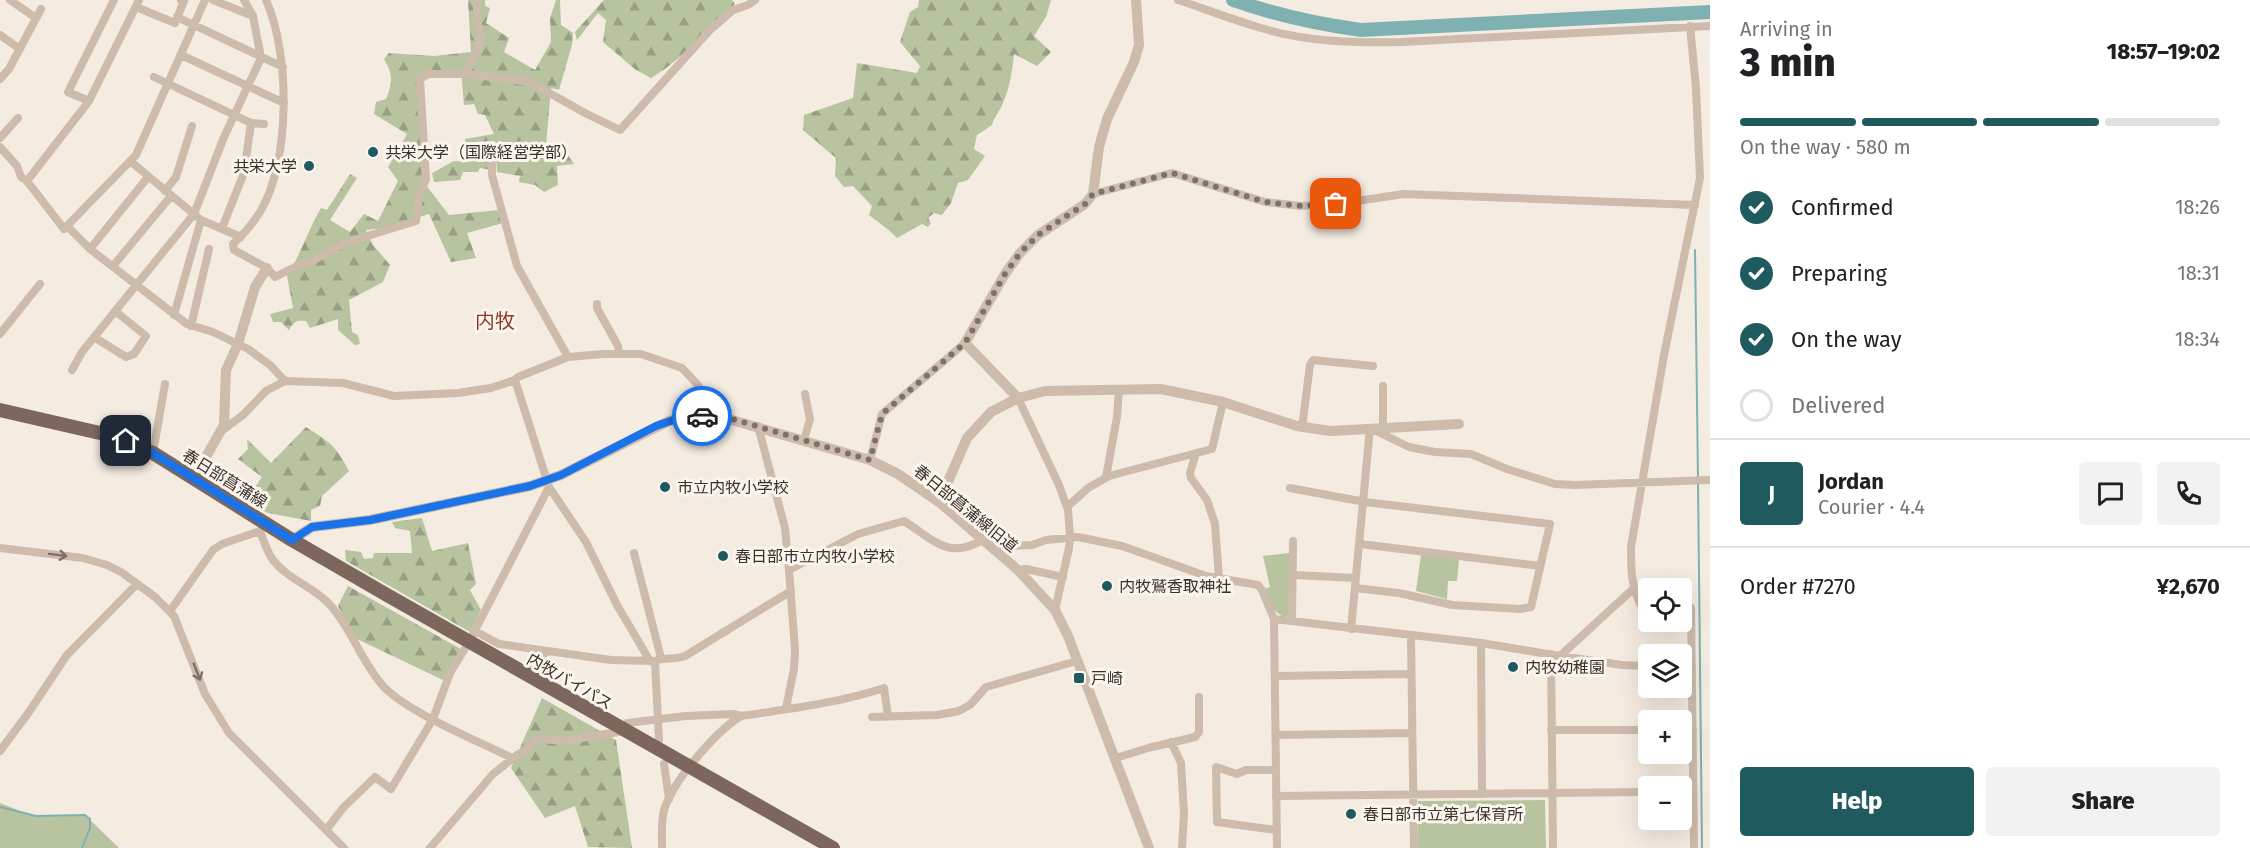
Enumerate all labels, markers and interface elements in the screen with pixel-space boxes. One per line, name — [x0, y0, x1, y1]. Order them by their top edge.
text: Arriving in — [1740, 17, 1833, 41]
text: 18:57–19:02 — [2107, 38, 2220, 65]
text: 3 min — [1740, 40, 1836, 86]
text: On the way · 580 m — [1740, 135, 1911, 159]
place label: 共栄大学（国際経営学部） — [385, 143, 577, 162]
marker: 共栄大学（国際経営学部） — [366, 145, 380, 159]
place label: 共栄大学 — [233, 157, 297, 176]
marker: 共栄大学 — [302, 159, 316, 173]
pin — [1310, 178, 1361, 229]
icon: bag — [1319, 187, 1352, 220]
icon: check — [1740, 191, 1773, 224]
text: Confirmed — [1791, 194, 1894, 221]
text: 18:26 — [2175, 195, 2220, 219]
icon: check — [1740, 257, 1773, 290]
text: Preparing — [1791, 260, 1887, 287]
text: 18:31 — [2177, 261, 2220, 285]
district label: 内牧 — [475, 309, 515, 333]
icon: check — [1740, 323, 1773, 356]
text: On the way — [1791, 326, 1902, 353]
text: 18:34 — [2175, 327, 2220, 351]
courier — [672, 386, 732, 446]
text: Delivered — [1791, 392, 1886, 419]
icon: car — [686, 400, 719, 433]
pin — [100, 415, 151, 466]
icon: home — [109, 424, 142, 457]
street label: 春日部菖蒲線 — [179, 445, 270, 512]
street label: 春日部菖蒲線旧道 — [910, 461, 1021, 556]
button: chat — [2079, 462, 2142, 525]
button: phone — [2157, 462, 2220, 525]
text: Jordan — [1818, 468, 1884, 495]
place label: 市立内牧小学校 — [677, 478, 789, 497]
marker: 市立内牧小学校 — [658, 480, 672, 494]
text: J — [1768, 480, 1775, 507]
text: Courier · 4.4 — [1818, 495, 1925, 519]
place label: 春日部市立内牧小学校 — [735, 547, 895, 566]
marker: 春日部市立内牧小学校 — [716, 549, 730, 563]
one-way arrow — [48, 550, 67, 561]
text: Order #7270 — [1740, 573, 1856, 600]
text: ¥2,670 — [2157, 573, 2220, 600]
place label: 内牧鷲香取神社 — [1119, 577, 1231, 596]
map controls — [1638, 578, 1692, 830]
button: locate — [1638, 578, 1692, 632]
marker: 内牧鷲香取神社 — [1100, 579, 1114, 593]
button: layers — [1638, 644, 1692, 698]
street label: 内牧バイパス — [524, 649, 616, 714]
place label: 内牧幼稚園 — [1525, 658, 1605, 677]
marker: 内牧幼稚園 — [1506, 660, 1520, 674]
one-way arrow — [192, 662, 203, 680]
place label: 戸崎 — [1091, 669, 1123, 688]
marker: 戸崎 — [1072, 671, 1086, 685]
button: + — [1638, 710, 1692, 764]
button: Help — [1740, 767, 1974, 836]
button: Share — [1986, 767, 2220, 836]
button: − — [1638, 776, 1692, 830]
place label: 春日部市立第七保育所 — [1363, 805, 1523, 824]
marker: 春日部市立第七保育所 — [1344, 807, 1358, 821]

